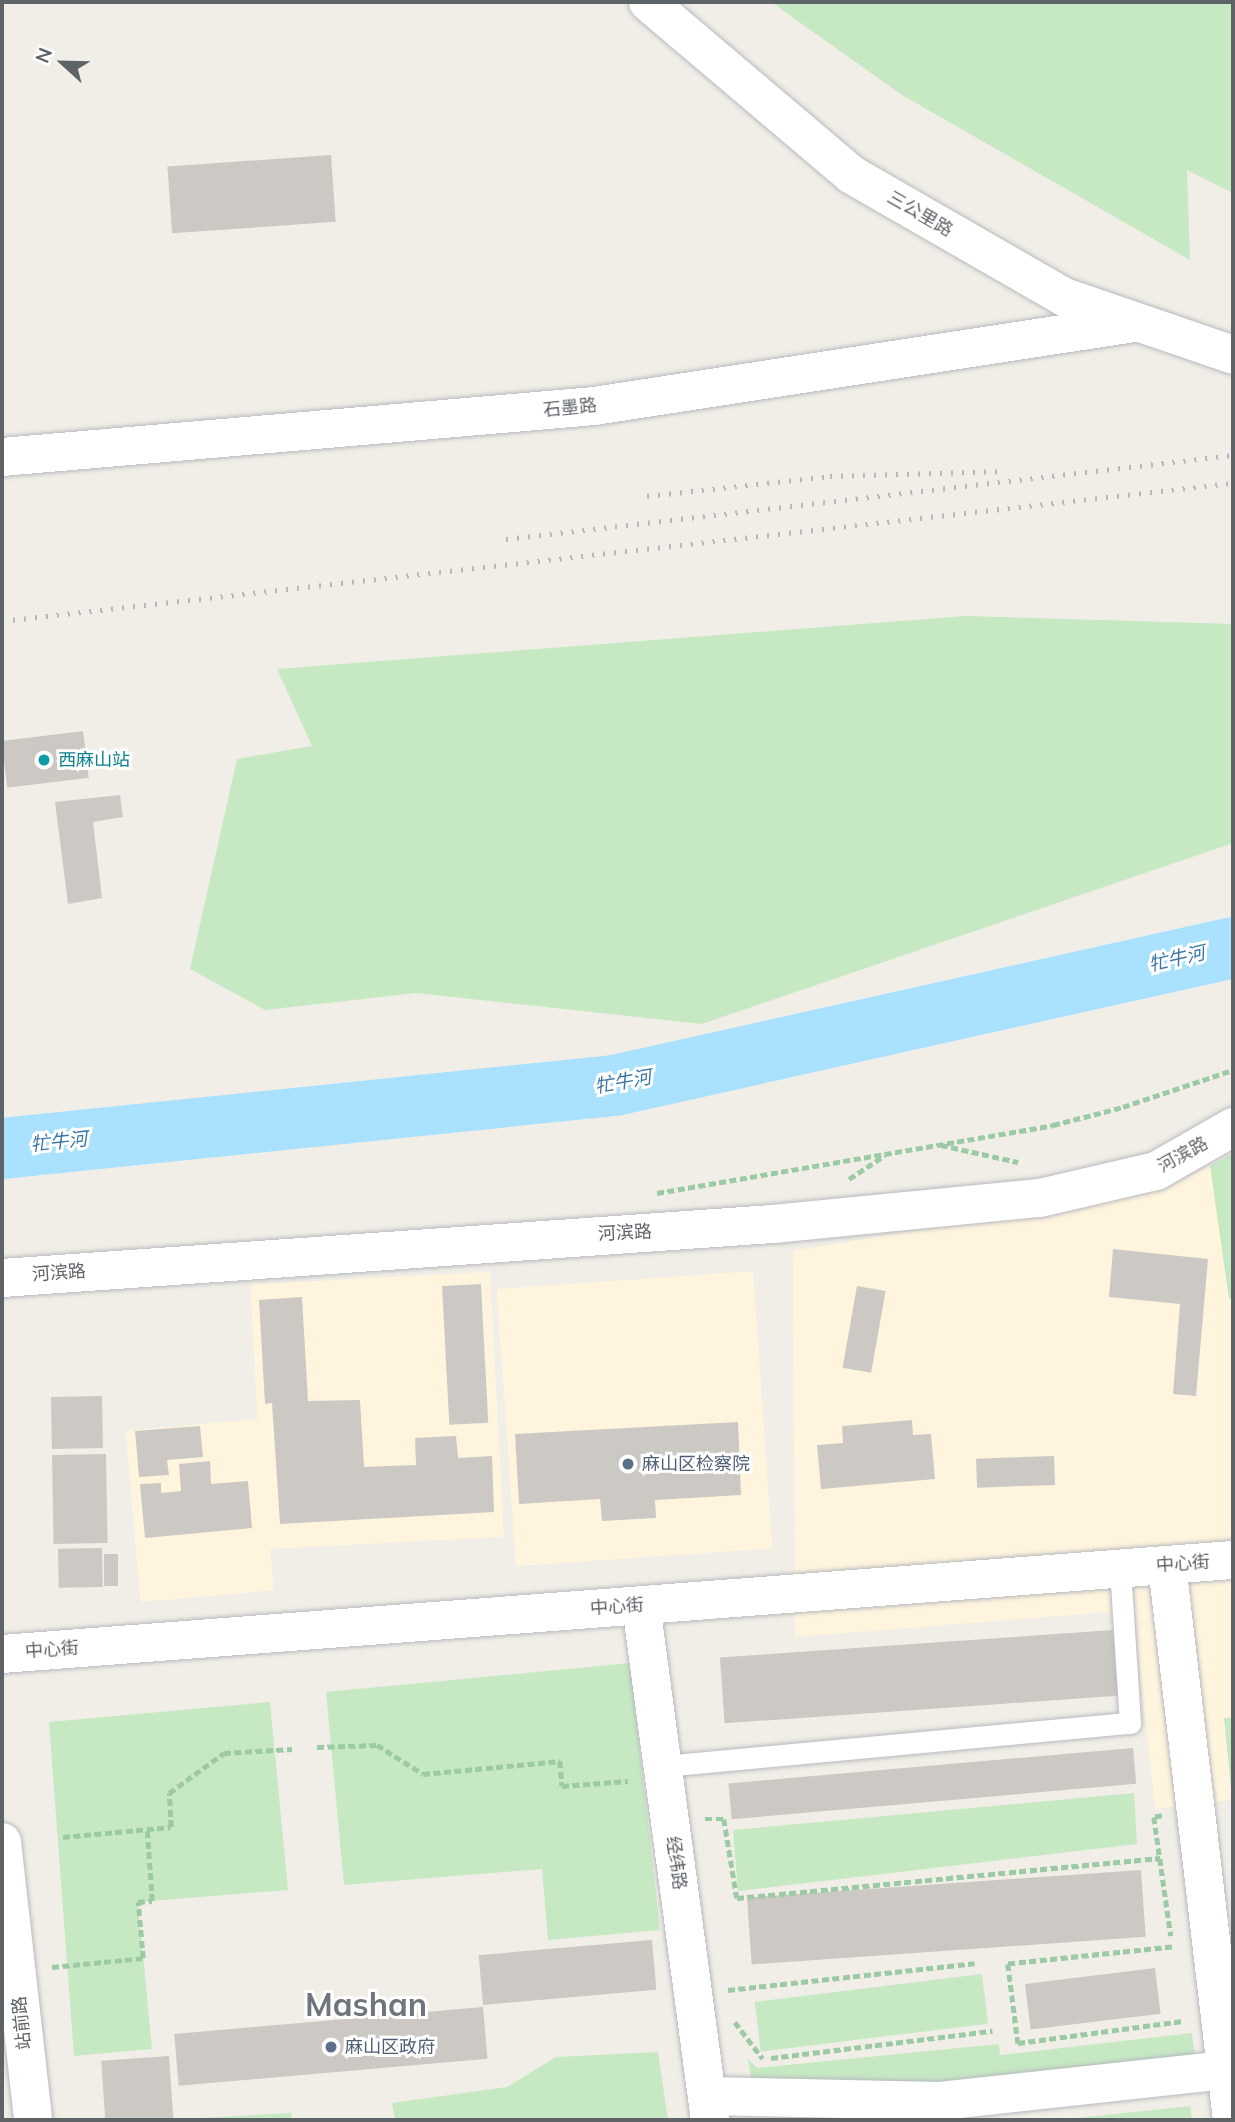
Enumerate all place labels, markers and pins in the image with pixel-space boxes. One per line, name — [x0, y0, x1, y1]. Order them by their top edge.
place label: 西麻山站 — [58, 749, 130, 771]
marker: 西麻山站 — [36, 752, 52, 768]
place label: 麻山区检察院 — [642, 1453, 750, 1475]
marker: 麻山区检察院 — [620, 1456, 636, 1472]
place label: 麻山区政府 — [345, 2036, 435, 2058]
marker: 麻山区政府 — [323, 2039, 339, 2055]

